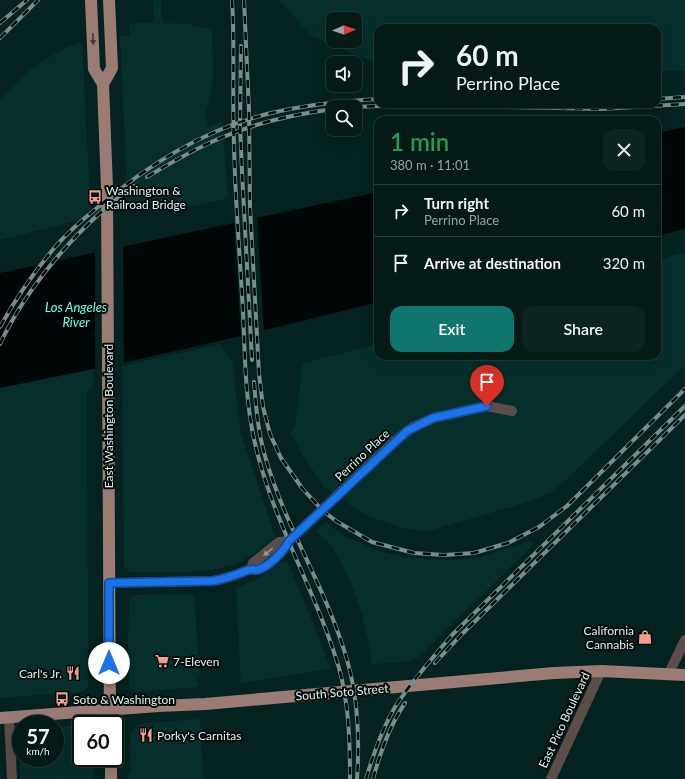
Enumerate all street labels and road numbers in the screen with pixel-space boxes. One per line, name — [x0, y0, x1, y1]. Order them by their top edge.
street label: East Washington Boulevard — [101, 344, 116, 488]
street label: Perrino Place — [332, 426, 392, 484]
street label: East Pico Boulevard — [535, 670, 593, 770]
street label: South Soto Street — [295, 680, 390, 704]

